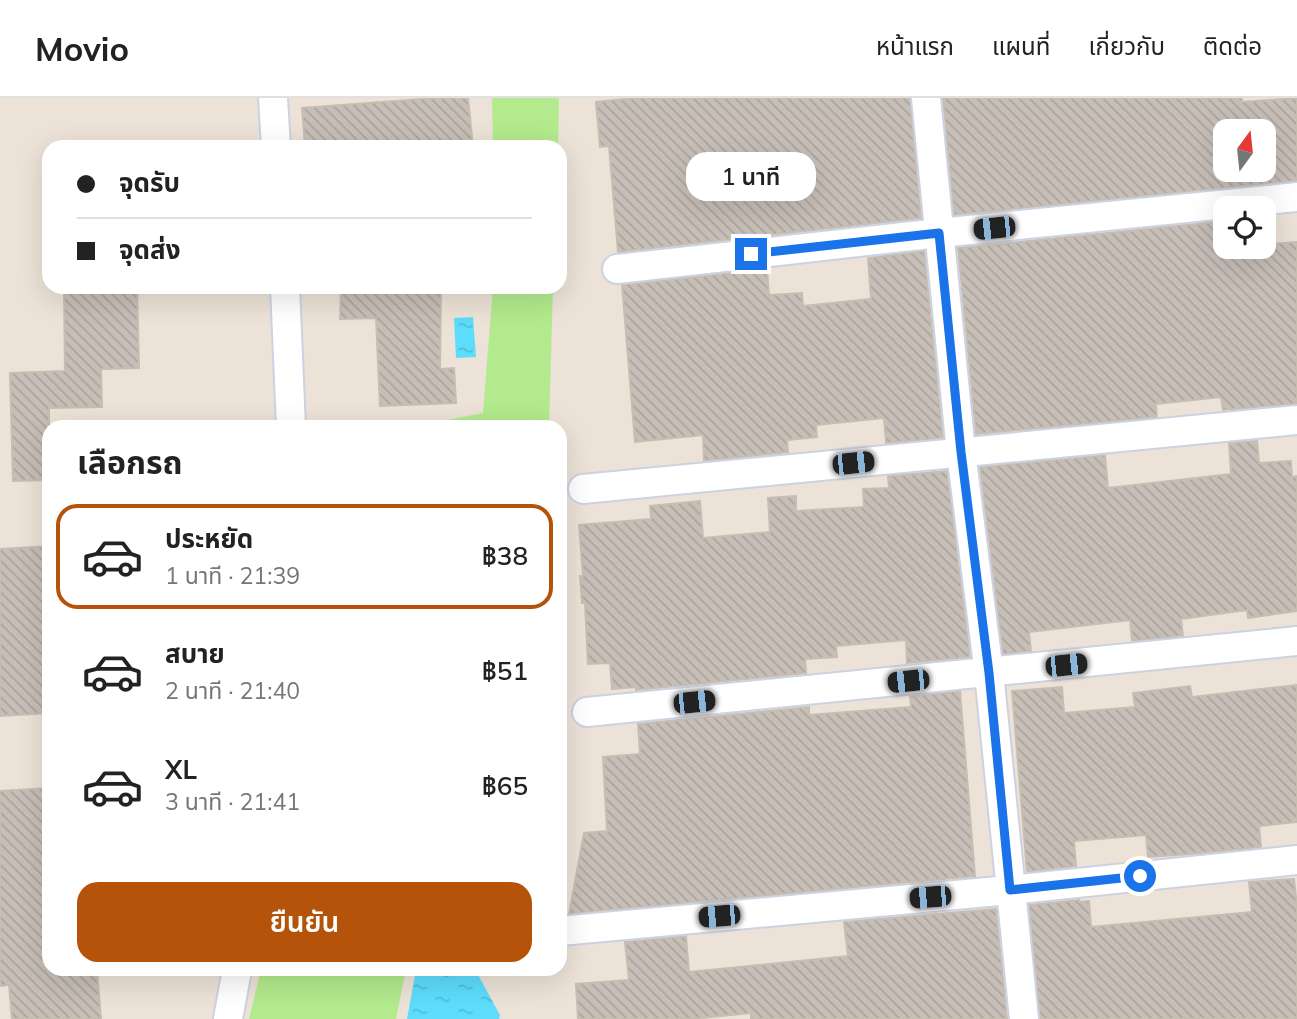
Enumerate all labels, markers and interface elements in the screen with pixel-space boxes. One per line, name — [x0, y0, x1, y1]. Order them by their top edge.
text: Movio — [35, 28, 129, 69]
text: หน้าแรก — [876, 31, 954, 61]
text: แผนที่ — [992, 31, 1050, 61]
text: เกี่ยวกับ — [1088, 31, 1165, 61]
text: ติดต่อ — [1203, 31, 1262, 61]
north arrow — [1213, 119, 1276, 182]
map controls — [1213, 119, 1276, 259]
callout: 1 นาที — [686, 152, 816, 202]
text: 1 นาที — [722, 162, 780, 191]
text: จุดรับ — [119, 166, 180, 199]
button: locate — [1213, 196, 1276, 259]
car — [973, 215, 1016, 241]
text: จุดส่ง — [119, 233, 181, 266]
route end — [735, 238, 767, 270]
text: เลือกรถ — [77, 442, 182, 482]
car — [832, 450, 875, 476]
text: ประหยัด — [165, 522, 253, 555]
icon: car — [81, 525, 144, 588]
text: ฿38 — [482, 539, 528, 572]
text: 1 นาที · 21:39 — [165, 561, 300, 590]
text: สบาย — [165, 637, 225, 670]
icon: car — [81, 640, 144, 703]
car — [1045, 652, 1088, 678]
text: ฿51 — [482, 654, 528, 687]
car — [887, 668, 930, 694]
text: 2 นาที · 21:40 — [165, 676, 300, 705]
car — [673, 689, 716, 715]
text: XL — [165, 753, 197, 786]
icon: car — [81, 755, 144, 818]
text: ฿65 — [482, 769, 528, 802]
text: 3 นาที · 21:41 — [165, 787, 300, 816]
route start — [1124, 860, 1156, 892]
button: ยืนยัน — [77, 882, 532, 962]
car — [909, 885, 952, 909]
car — [698, 904, 741, 928]

